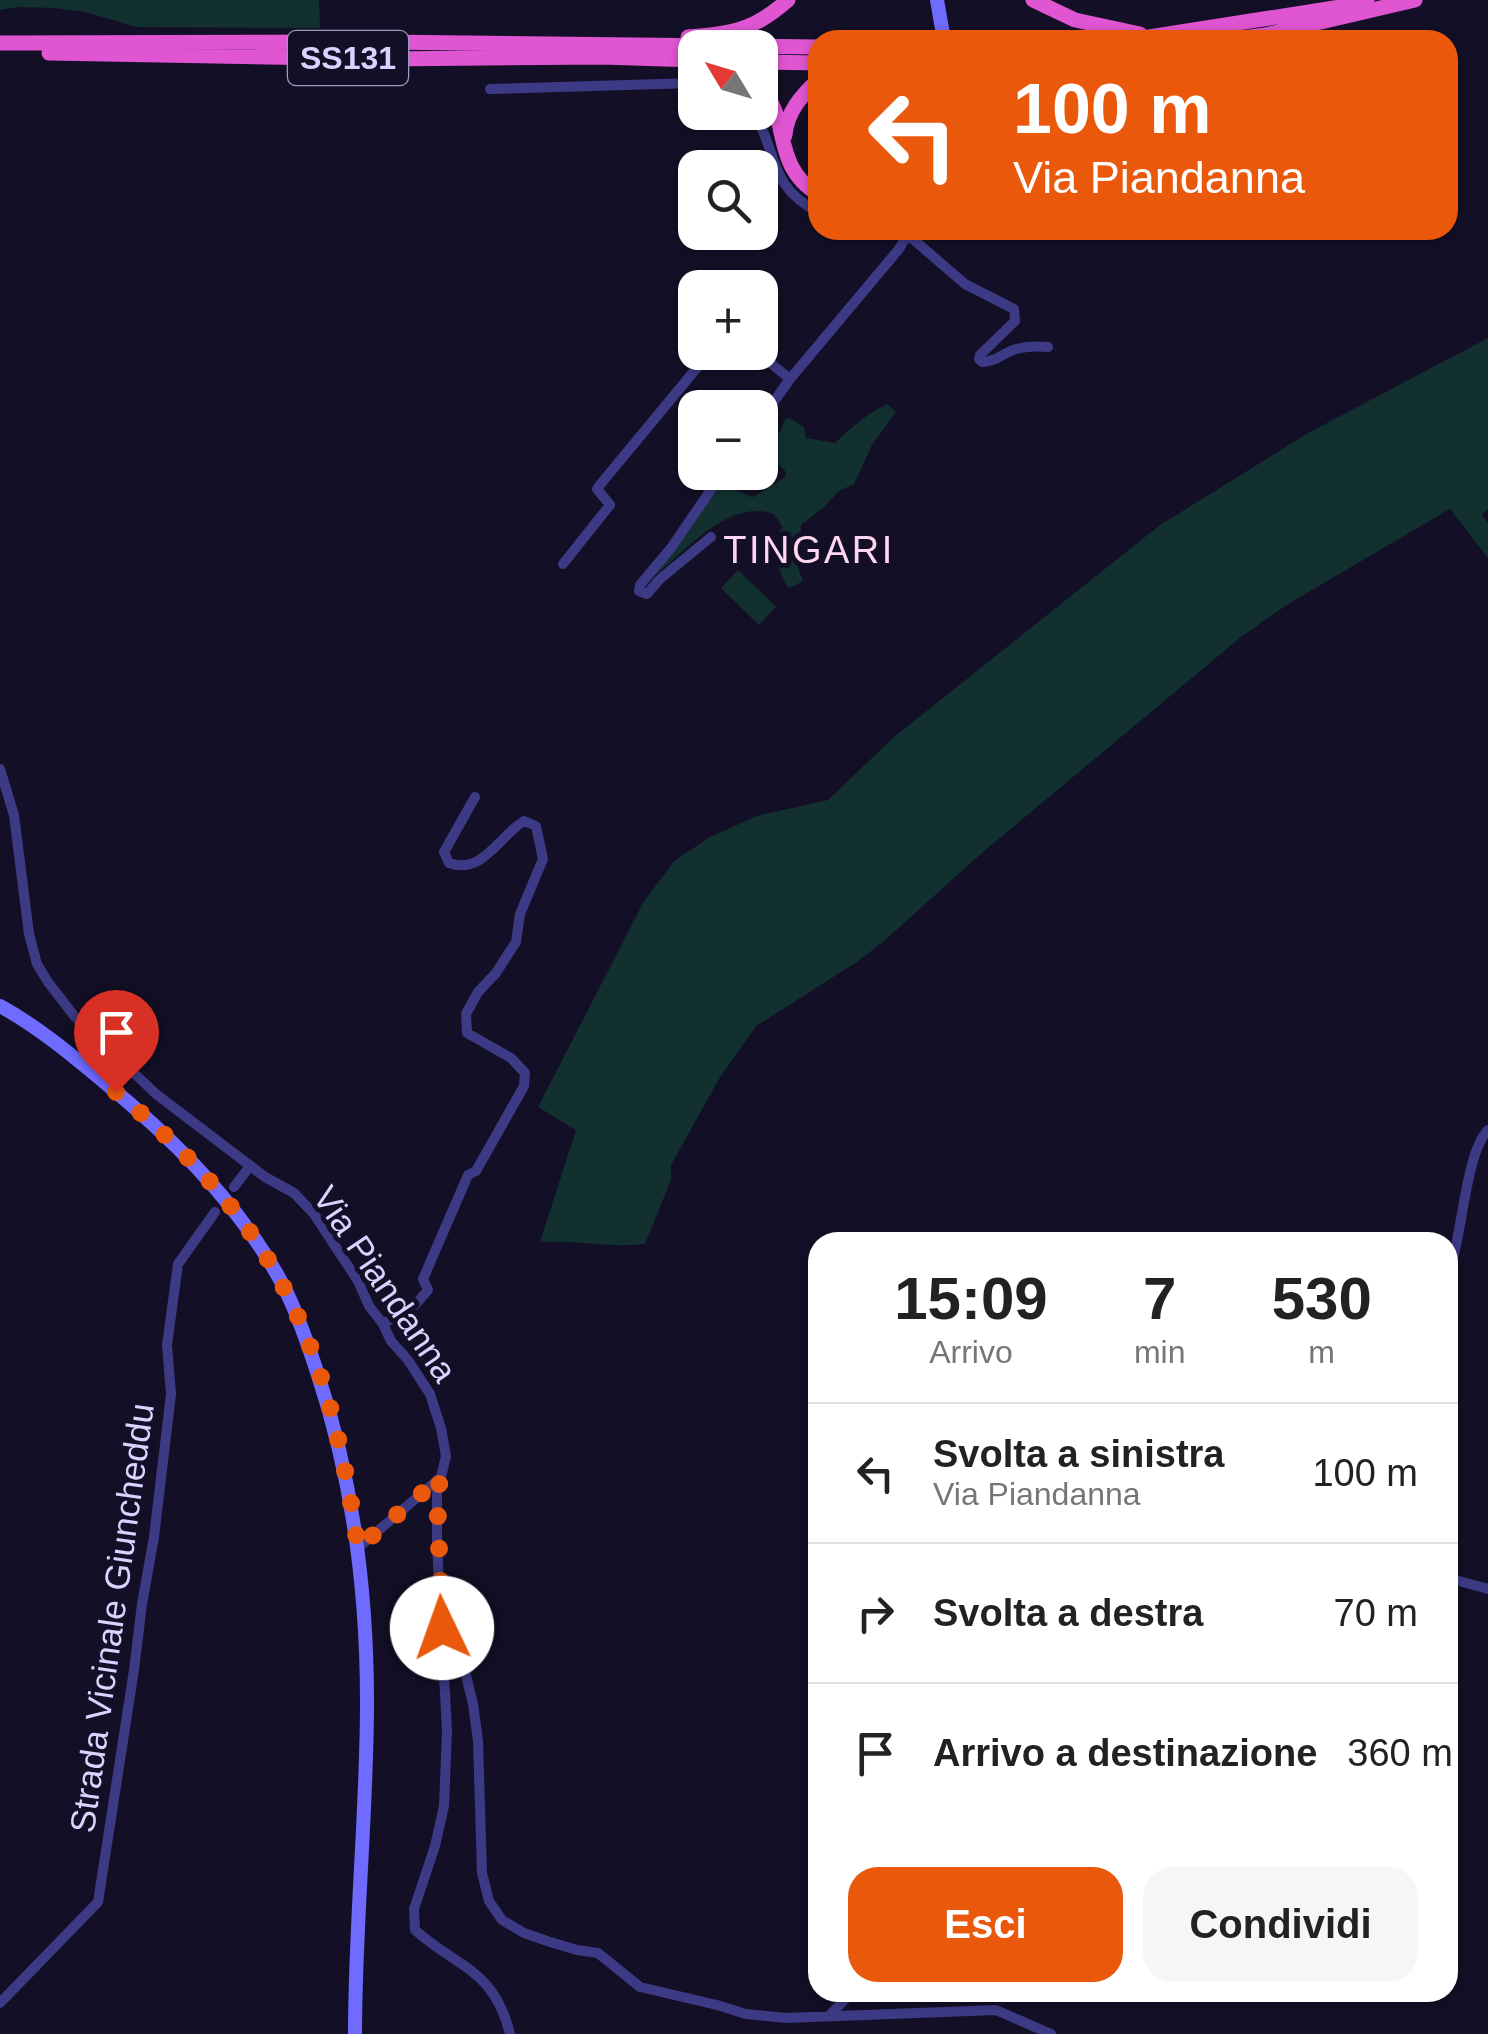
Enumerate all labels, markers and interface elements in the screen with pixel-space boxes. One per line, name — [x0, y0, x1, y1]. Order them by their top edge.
north arrow — [678, 30, 778, 130]
map controls — [678, 30, 778, 490]
road number: SS131 — [288, 31, 408, 85]
icon: left — [848, 70, 978, 200]
text: 100 m — [1013, 70, 1211, 148]
button: search — [678, 150, 778, 250]
text: Via Piandanna — [1013, 152, 1305, 203]
button: + — [678, 270, 778, 370]
button: − — [678, 390, 778, 490]
district label: TINGARI — [723, 529, 895, 571]
pin — [74, 990, 159, 1093]
icon: arrive — [89, 1005, 144, 1060]
street label: Via Piandanna — [306, 1179, 465, 1389]
text: 15:09 — [894, 1265, 1048, 1332]
text: 7 — [1143, 1265, 1176, 1332]
text: 530 — [1272, 1265, 1372, 1332]
text: Arrivo — [929, 1334, 1013, 1370]
text: min — [1134, 1334, 1185, 1370]
text: m — [1308, 1334, 1335, 1370]
street label: Strada Vicinale Giuncheddu — [62, 1401, 161, 1835]
text: Svolta a sinistra — [933, 1433, 1224, 1475]
icon: left — [848, 1446, 903, 1501]
text: 100 m — [1312, 1452, 1418, 1494]
text: Via Piandanna — [933, 1476, 1141, 1512]
position arrow — [390, 1576, 494, 1680]
icon: right — [848, 1586, 903, 1641]
text: Svolta a destra — [933, 1592, 1203, 1634]
text: 70 m — [1334, 1592, 1418, 1634]
icon: arrive — [848, 1726, 903, 1781]
text: Arrivo a destinazione — [933, 1732, 1317, 1774]
text: 360 m — [1347, 1732, 1453, 1774]
button: Esci — [848, 1867, 1123, 1982]
button: Condividi — [1143, 1867, 1418, 1982]

